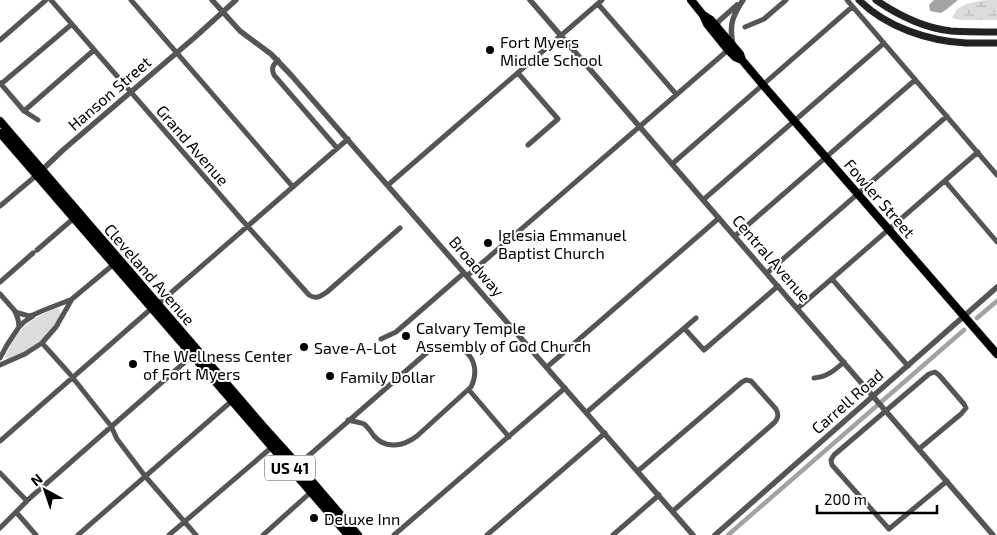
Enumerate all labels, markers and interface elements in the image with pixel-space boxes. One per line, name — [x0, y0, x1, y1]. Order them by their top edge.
place label: Fort Myers Middle School — [500, 32, 603, 69]
marker: Fort Myers Middle School — [484, 44, 496, 56]
street label: Hanson Street — [64, 52, 154, 134]
street label: Grand Avenue — [153, 101, 233, 189]
street label: Fowler Street — [841, 155, 919, 241]
street label: Central Avenue — [729, 210, 815, 306]
street label: Cleveland Avenue — [101, 219, 199, 329]
place label: Iglesia Emmanuel Baptist Church — [498, 225, 627, 262]
street label: Broadway — [446, 232, 509, 300]
marker: Iglesia Emmanuel Baptist Church — [482, 237, 494, 249]
place label: Calvary Temple Assembly of God Church — [416, 318, 591, 355]
marker: Calvary Temple Assembly of God Church — [400, 330, 412, 342]
place label: Save-A-Lot — [314, 338, 396, 357]
marker: Save-A-Lot — [298, 341, 310, 353]
place label: The Wellness Center of Fort Myers — [143, 346, 293, 383]
marker: The Wellness Center of Fort Myers — [127, 358, 139, 370]
street label: Carrell Road — [807, 365, 887, 437]
place label: Family Dollar — [340, 367, 436, 386]
marker: Family Dollar — [324, 370, 336, 382]
road number: US 41 — [265, 456, 315, 480]
north arrow — [20, 465, 70, 515]
text: N — [27, 470, 46, 489]
scale bar — [817, 482, 937, 514]
text: 200 m — [824, 490, 867, 508]
place label: Deluxe Inn — [324, 509, 400, 528]
marker: Deluxe Inn — [308, 512, 320, 524]

